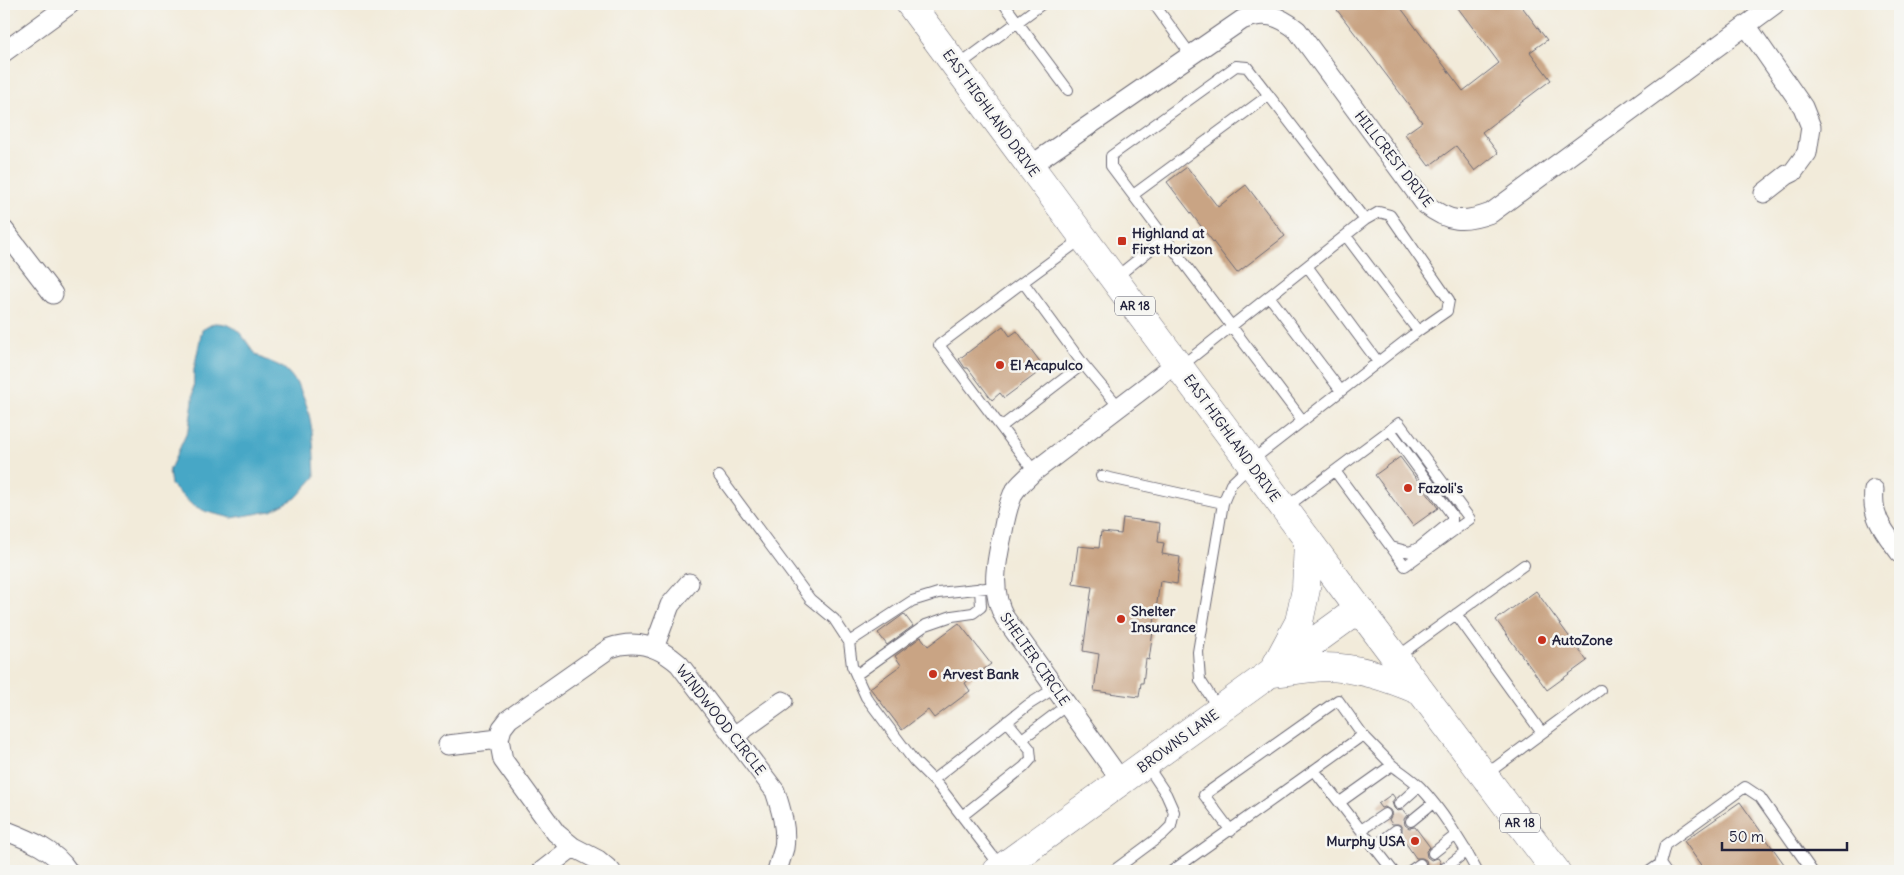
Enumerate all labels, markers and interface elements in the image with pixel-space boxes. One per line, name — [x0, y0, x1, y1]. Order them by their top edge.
street label: EAST HIGHLAND DRIVE — [939, 46, 1043, 180]
street label: HILLCREST DRIVE — [1351, 107, 1437, 211]
place label: Highland at First Horizon — [1132, 224, 1213, 258]
marker: Highland at First Horizon — [1116, 235, 1128, 247]
road number: AR 18 — [1115, 296, 1155, 316]
place label: El Acapulco — [1010, 356, 1083, 374]
marker: El Acapulco — [994, 359, 1006, 371]
street label: EAST HIGHLAND DRIVE — [1180, 371, 1284, 505]
place label: Fazoli's — [1418, 479, 1464, 497]
marker: Fazoli's — [1402, 482, 1414, 494]
place label: Shelter Insurance — [1131, 602, 1196, 636]
street label: SHELTER CIRCLE — [996, 609, 1074, 709]
marker: Shelter Insurance — [1115, 613, 1127, 625]
place label: AutoZone — [1552, 631, 1613, 649]
marker: AutoZone — [1536, 634, 1548, 646]
street label: WINDWOOD CIRCLE — [672, 661, 770, 779]
place label: Arvest Bank — [943, 665, 1019, 683]
marker: Arvest Bank — [927, 668, 939, 680]
street label: BROWNS LANE — [1134, 705, 1222, 777]
road number: AR 18 — [1500, 814, 1540, 832]
scale bar — [1722, 820, 1846, 852]
text: 50 m — [1729, 827, 1764, 846]
place label: Murphy USA — [1326, 832, 1405, 850]
marker: Murphy USA — [1409, 835, 1421, 847]

